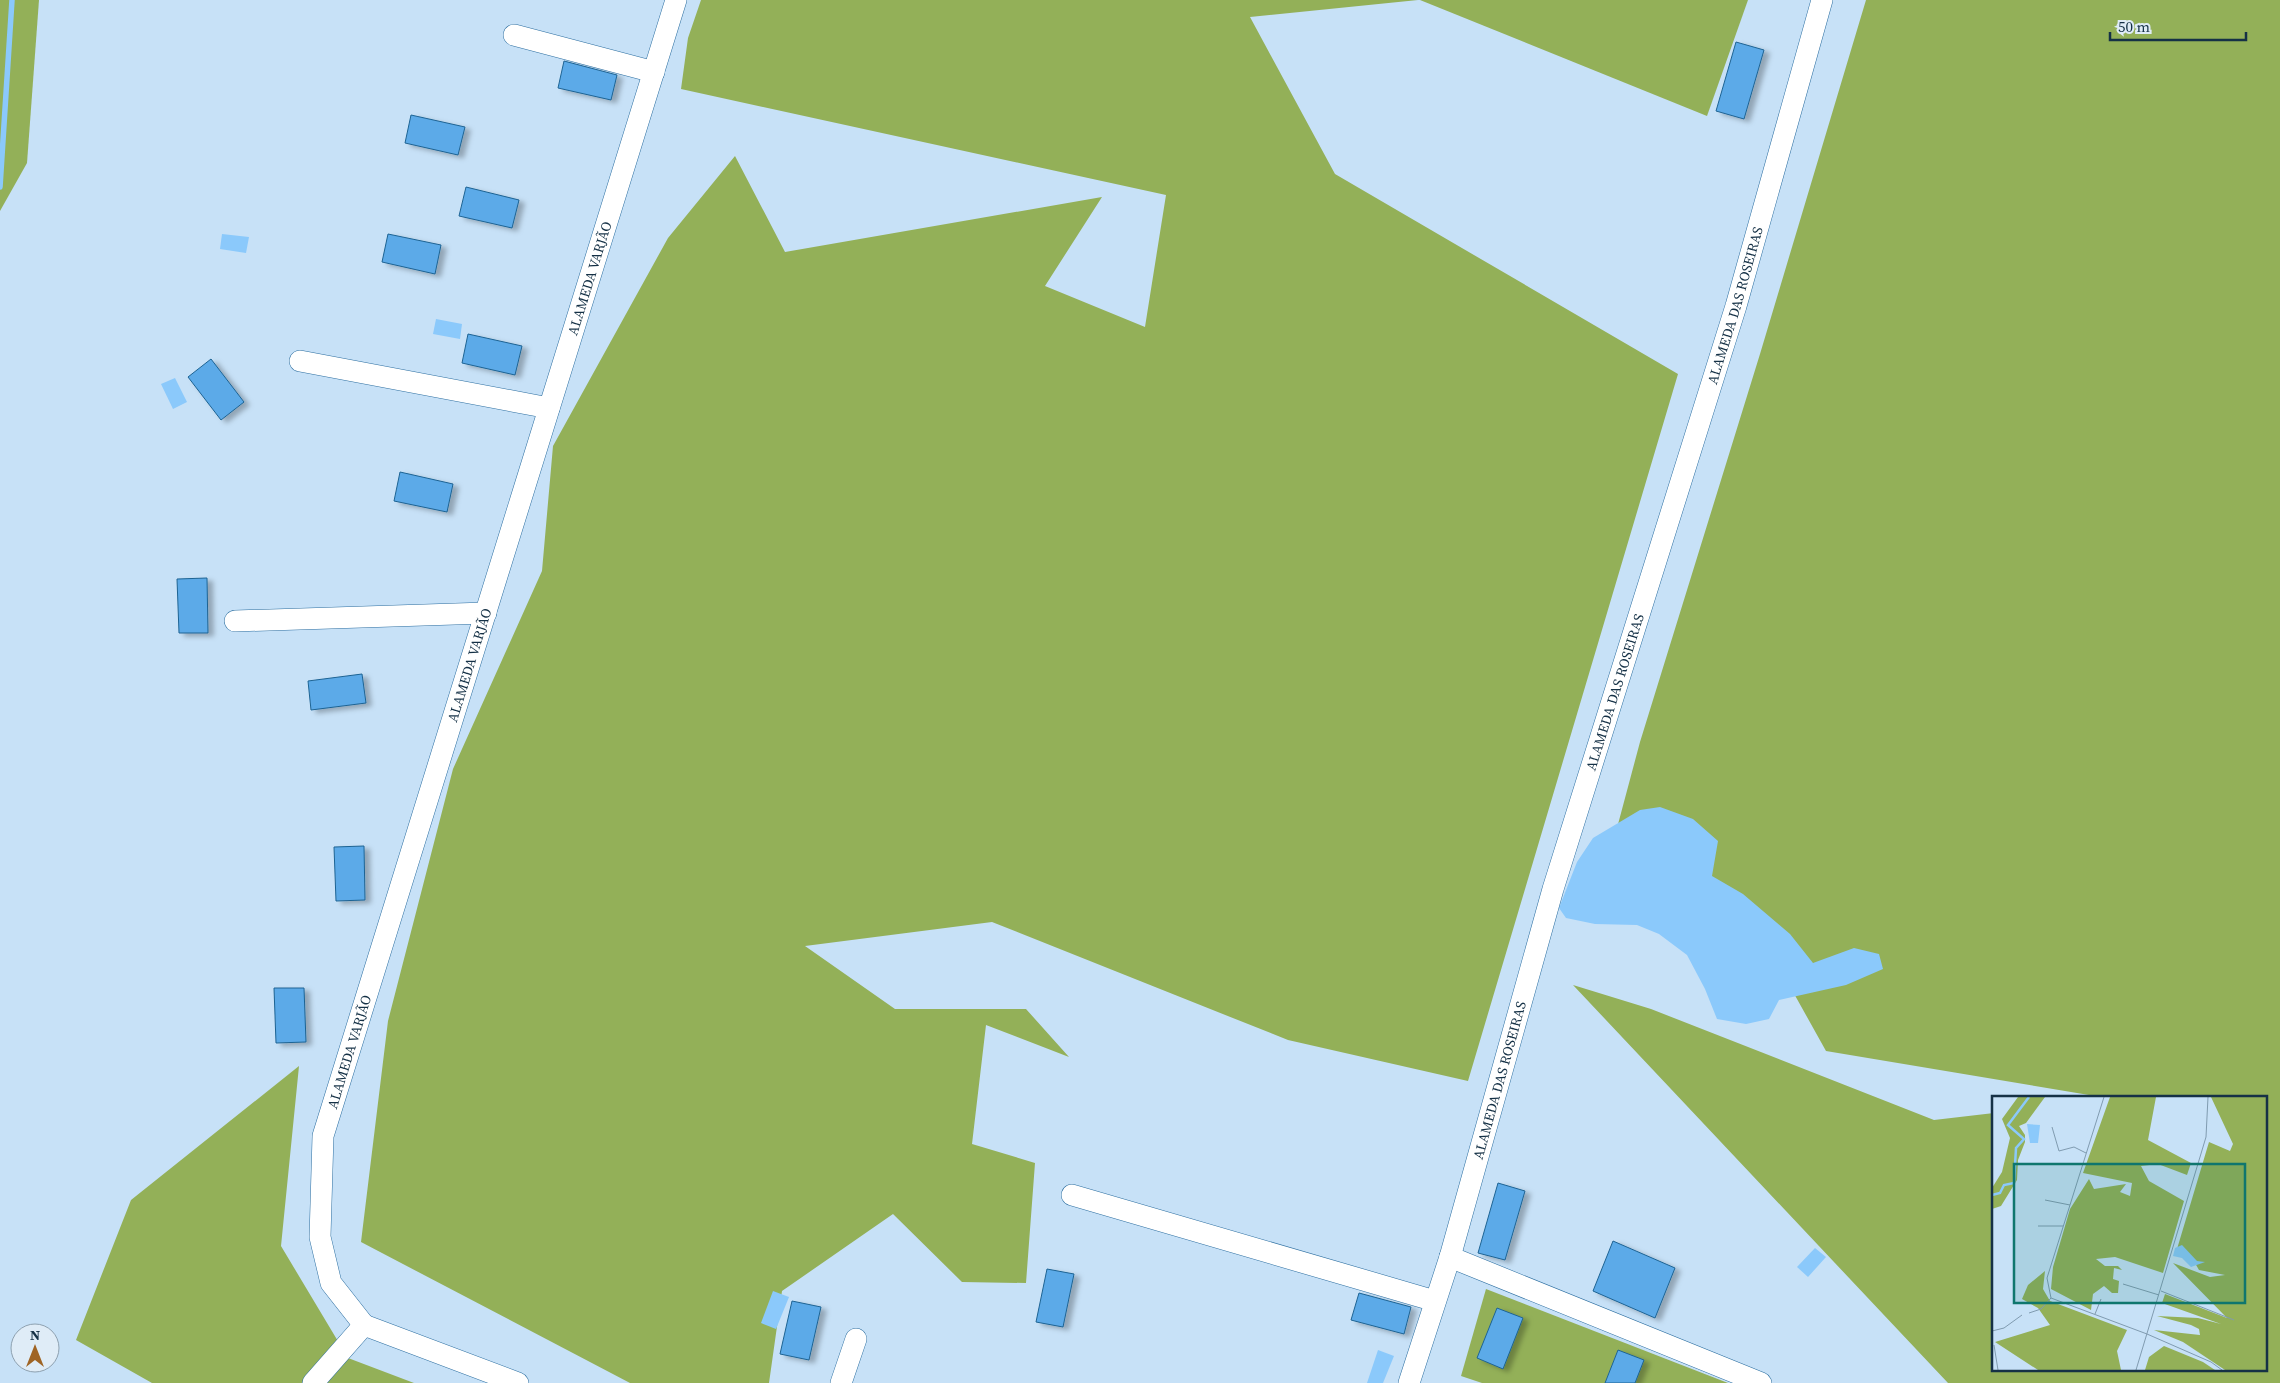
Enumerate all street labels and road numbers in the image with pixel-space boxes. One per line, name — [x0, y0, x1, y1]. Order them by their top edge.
street label: ALAMEDA VARJÃO — [562, 219, 617, 338]
street label: ALAMEDA DAS ROSEIRAS — [1702, 224, 1768, 387]
street label: ALAMEDA VARJÃO — [442, 605, 496, 724]
street label: ALAMEDA DAS ROSEIRAS — [1581, 611, 1649, 773]
street label: ALAMEDA VARJÃO — [322, 992, 376, 1111]
street label: ALAMEDA DAS ROSEIRAS — [1468, 999, 1531, 1162]

